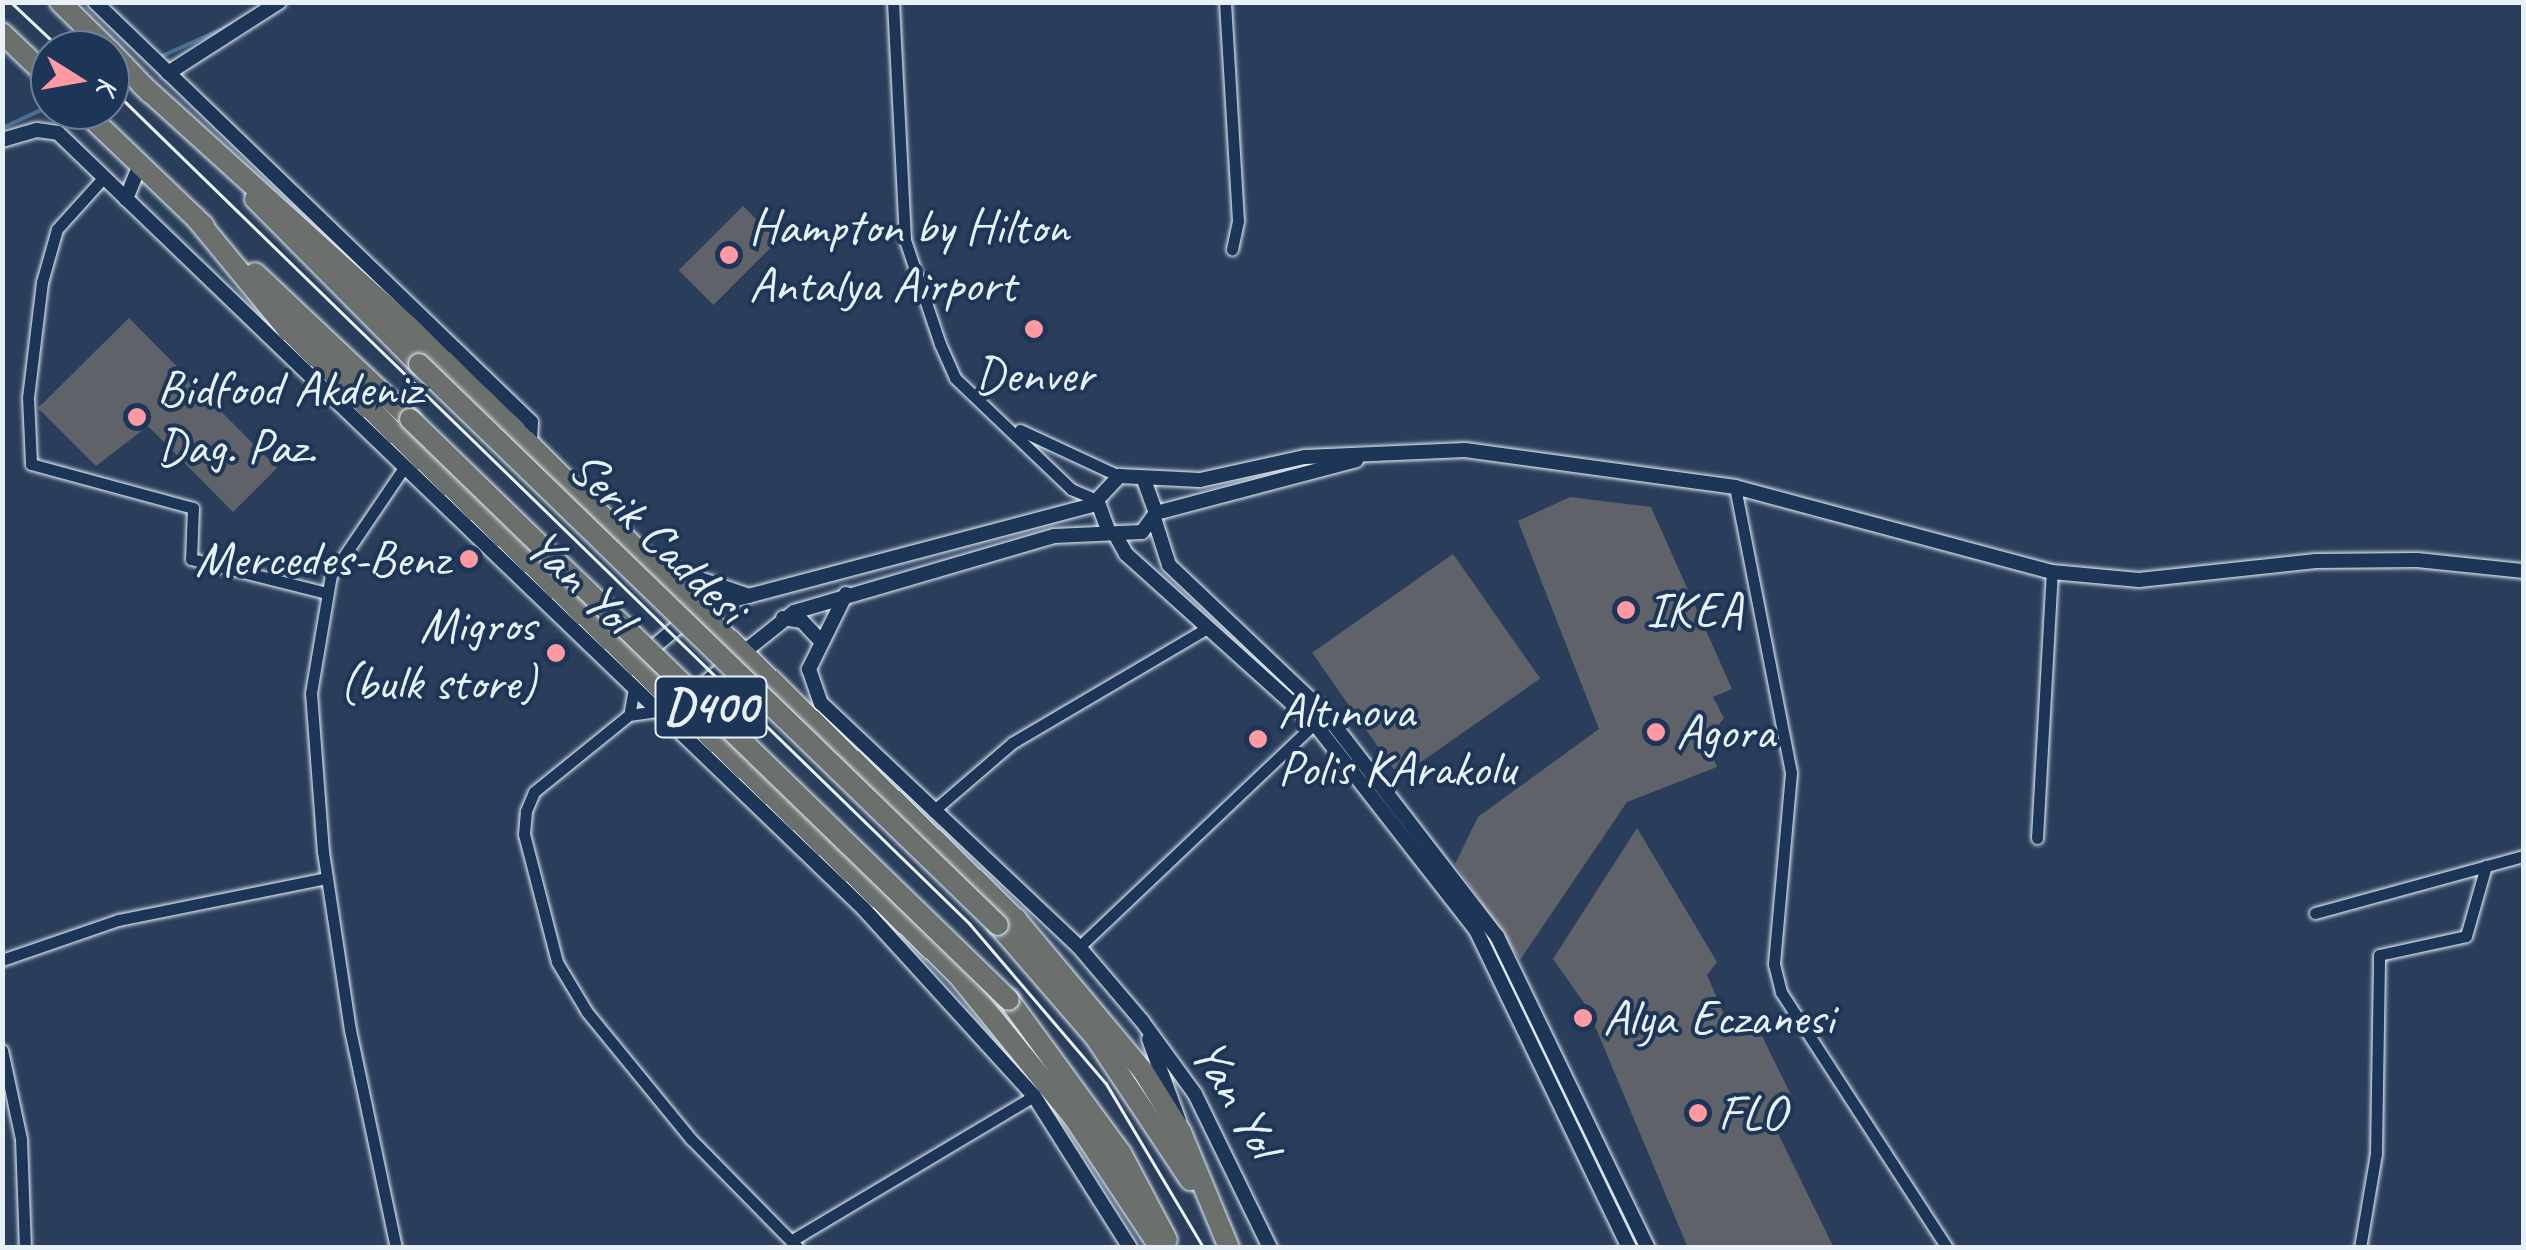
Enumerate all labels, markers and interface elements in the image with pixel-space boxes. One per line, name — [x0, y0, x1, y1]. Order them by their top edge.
north arrow — [30, 30, 130, 130]
text: K — [89, 75, 127, 96]
place label: Hampton by Hilton Antalya Airport — [749, 196, 1069, 314]
marker: Hampton by Hilton Antalya Airport — [718, 244, 740, 266]
marker: Denver — [1023, 318, 1045, 340]
place label: Denver — [975, 345, 1093, 405]
place label: Bidfood Akdeniz Dag. Paz. — [157, 358, 421, 476]
marker: Bidfood Akdeniz Dag. Paz. — [126, 406, 148, 428]
street label: Serik Caddesi — [556, 437, 760, 637]
street label: Yan Yol — [514, 516, 646, 646]
place label: Mercedes-Benz — [195, 529, 449, 589]
marker: Mercedes-Benz — [458, 548, 480, 570]
place label: IKEA — [1646, 580, 1743, 640]
place label: Migros (bulk store) — [339, 594, 536, 712]
marker: IKEA — [1615, 599, 1637, 621]
marker: Migros (bulk store) — [545, 642, 567, 664]
road number: D400 — [654, 664, 768, 750]
place label: Altınova Polis KArakolu — [1278, 680, 1516, 798]
place label: Agora — [1676, 702, 1775, 762]
marker: Agora — [1645, 721, 1667, 743]
marker: Altınova Polis KArakolu — [1247, 728, 1269, 750]
place label: Alya Eczanesi — [1603, 988, 1834, 1048]
marker: Alya Eczanesi — [1572, 1007, 1594, 1029]
street label: Yan Yol — [1178, 1028, 1294, 1168]
place label: FLO — [1718, 1083, 1786, 1143]
marker: FLO — [1687, 1102, 1709, 1124]

